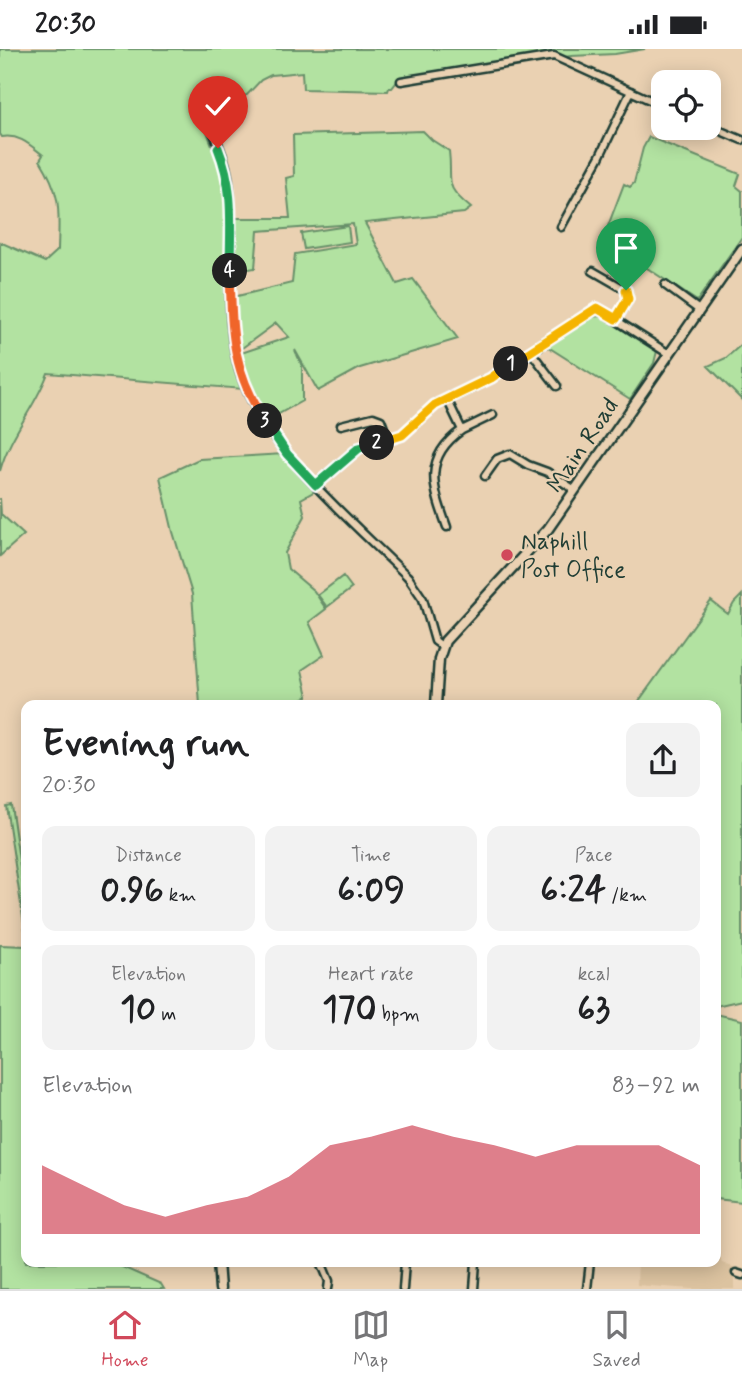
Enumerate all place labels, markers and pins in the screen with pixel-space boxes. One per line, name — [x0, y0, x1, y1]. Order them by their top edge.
pin — [188, 76, 248, 148]
pin — [596, 218, 656, 290]
pin: 4 — [212, 253, 247, 289]
pin: 1 — [494, 347, 528, 381]
pin: 3 — [247, 403, 282, 439]
pin: 2 — [360, 425, 394, 461]
place label: Naphill Post Office — [521, 527, 626, 586]
marker: Naphill Post Office — [499, 547, 515, 563]

